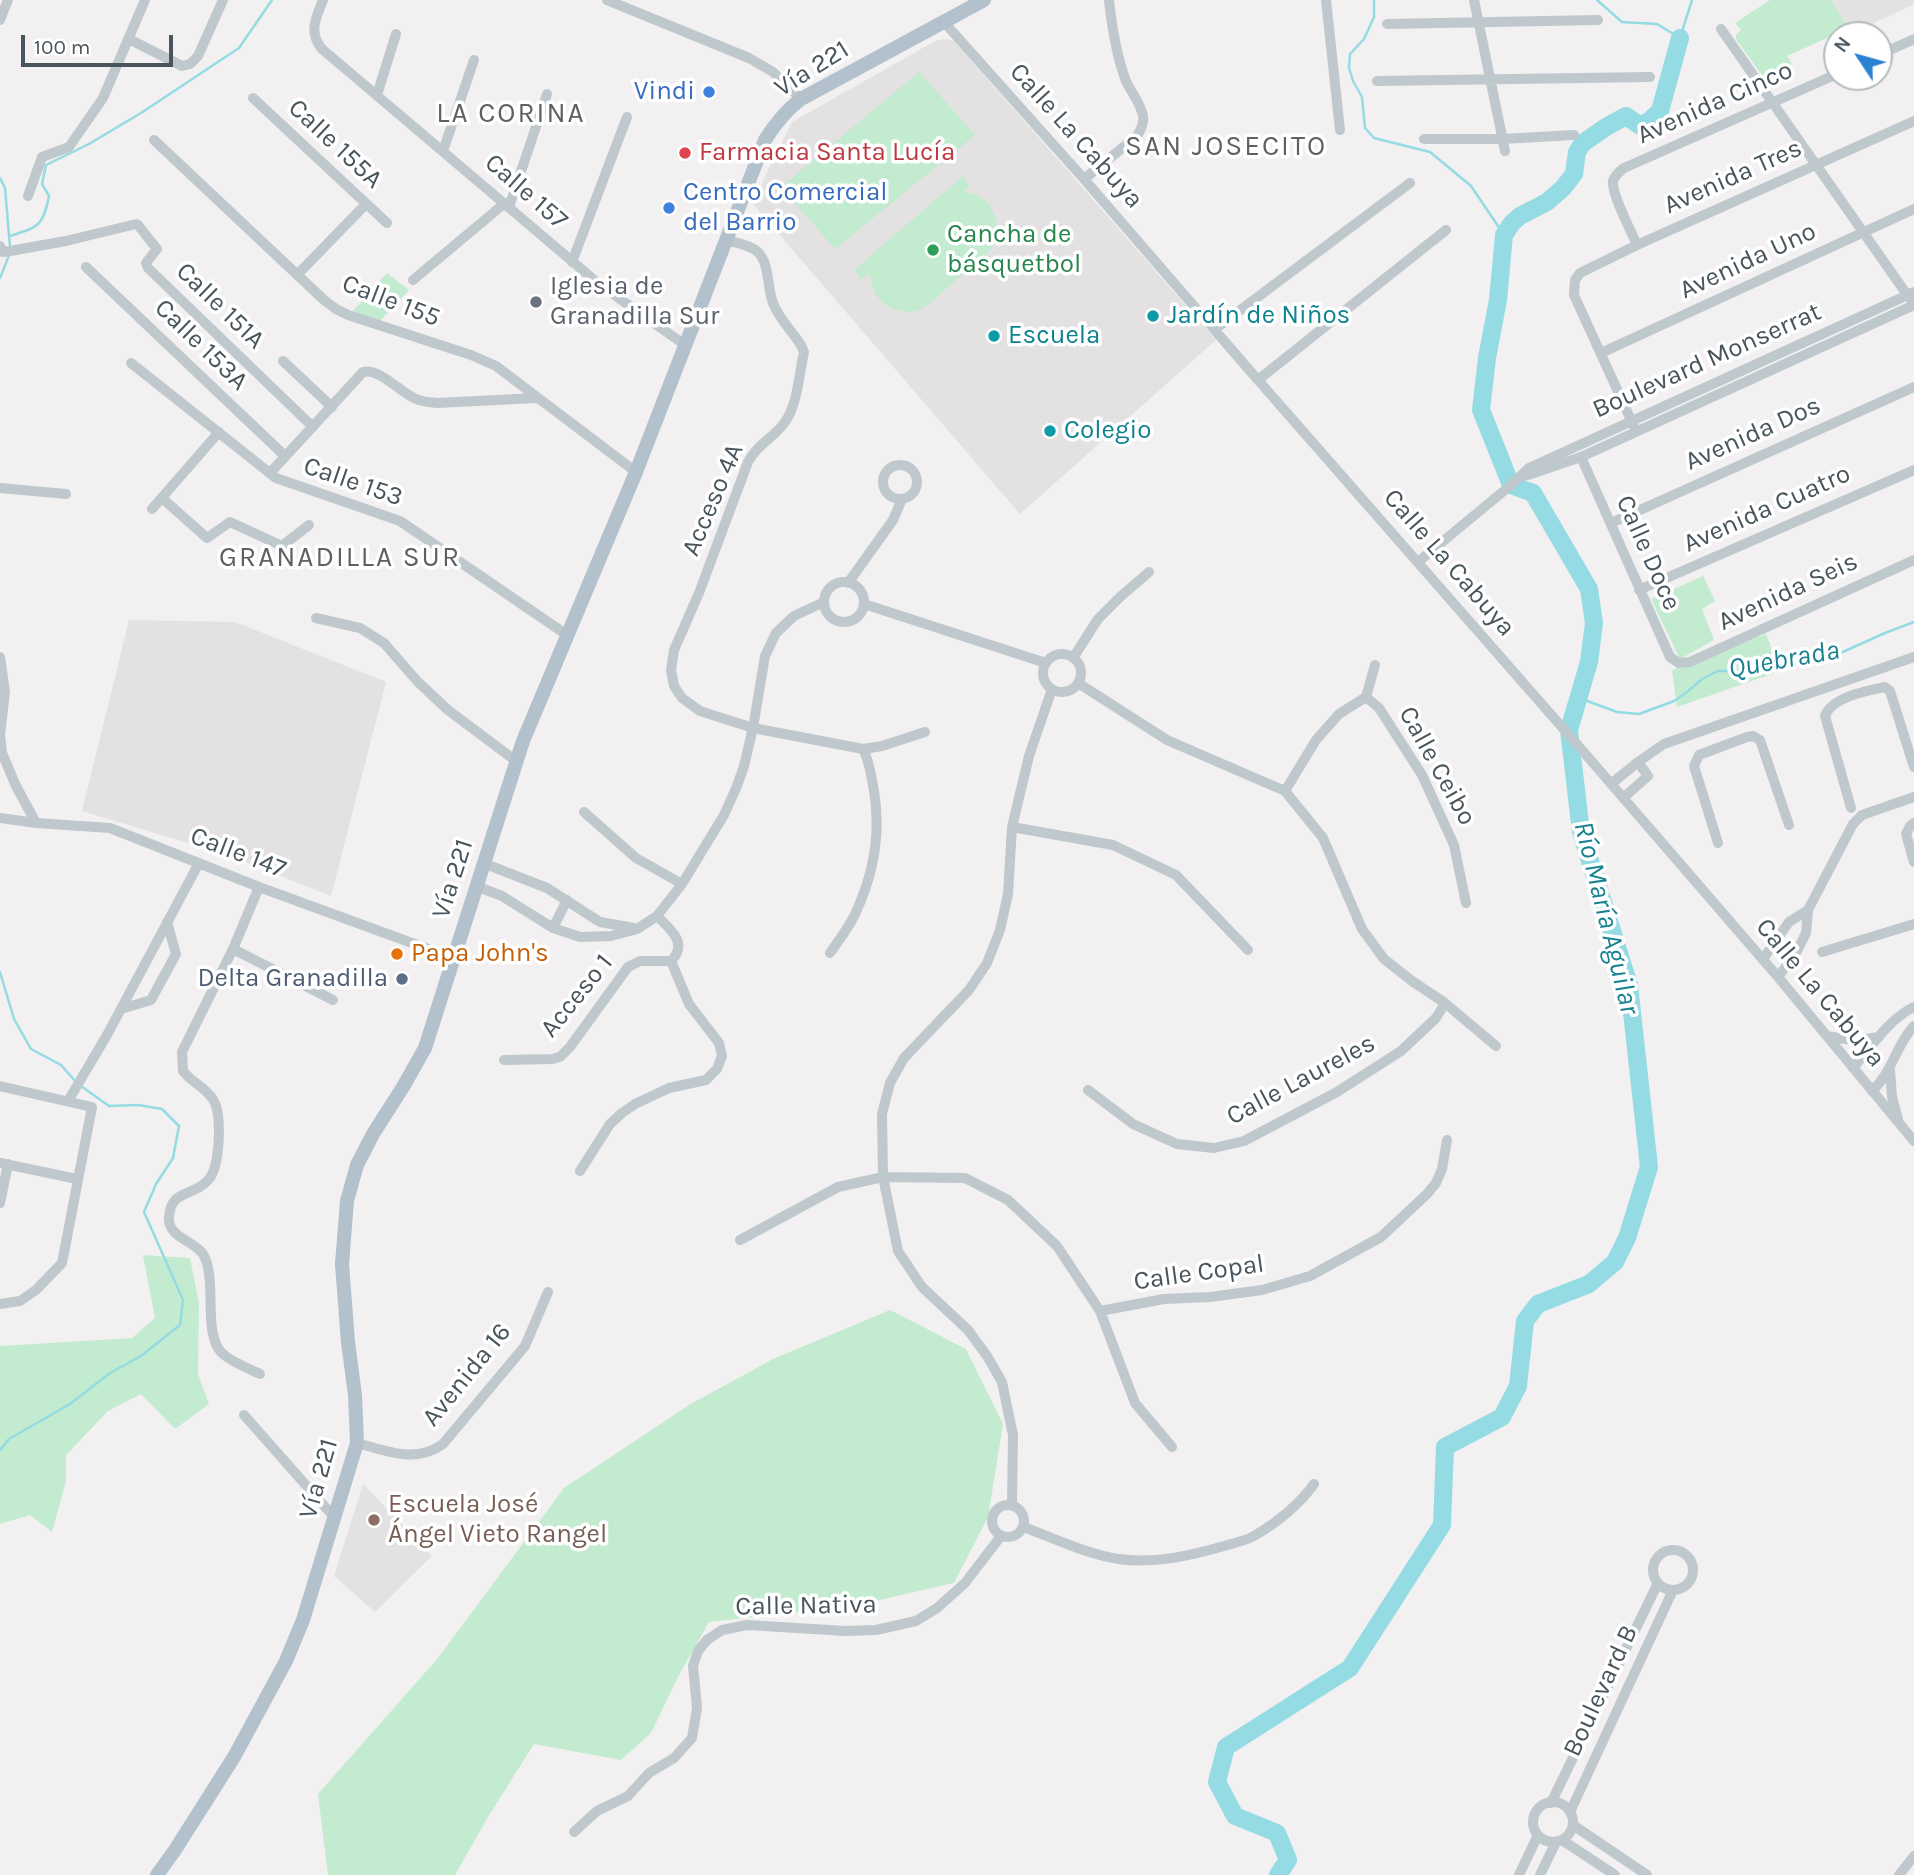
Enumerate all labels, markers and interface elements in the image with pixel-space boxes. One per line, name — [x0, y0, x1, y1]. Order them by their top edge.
scale bar — [24, 21, 177, 65]
north arrow — [1823, 21, 1893, 91]
text: N — [1830, 33, 1856, 57]
street label: Vía 221 — [769, 34, 855, 104]
text: 100 m — [34, 35, 91, 59]
street label: Avenida Cinco — [1632, 55, 1798, 151]
street label: Calle La Cabuya — [1003, 57, 1149, 215]
place label: Vindi — [634, 76, 695, 108]
marker: Vindi — [701, 84, 717, 100]
street label: Calle 155A — [281, 93, 389, 195]
district label: LA CORINA — [437, 97, 585, 131]
district label: SAN JOSECITO — [1127, 130, 1325, 164]
street label: Avenida Tres — [1659, 133, 1807, 221]
place label: Farmacia Santa Lucía — [699, 137, 955, 169]
marker: Farmacia Santa Lucía — [677, 145, 693, 161]
street label: Calle 157 — [478, 147, 574, 237]
place label: Centro Comercial del Barrio — [683, 177, 888, 238]
marker: Centro Comercial del Barrio — [661, 200, 677, 216]
street label: Avenida Uno — [1675, 216, 1821, 306]
place label: Cancha de básquetbol — [947, 219, 1081, 280]
marker: Cancha de básquetbol — [925, 242, 941, 258]
street label: Calle 151A — [169, 256, 271, 356]
street label: Calle 155 — [338, 268, 444, 334]
place label: Iglesia de Granadilla Sur — [550, 271, 720, 332]
street label: Calle 153A — [148, 293, 254, 397]
marker: Iglesia de Granadilla Sur — [528, 294, 544, 310]
street label: Boulevard Monserrat — [1588, 297, 1826, 425]
place label: Jardín de Niños — [1167, 300, 1350, 332]
marker: Jardín de Niños — [1145, 308, 1161, 324]
place label: Escuela — [1008, 320, 1100, 352]
marker: Escuela — [986, 328, 1002, 344]
street label: Avenida Dos — [1680, 390, 1826, 478]
place label: Colegio — [1064, 415, 1151, 447]
marker: Colegio — [1042, 423, 1058, 439]
street label: Acceso 4A — [675, 439, 751, 561]
street label: Calle 153 — [299, 450, 407, 514]
street label: Avenida Cuatro — [1679, 458, 1855, 560]
street label: Calle La Cabuya — [1377, 483, 1521, 643]
street label: Calle Doce — [1609, 491, 1687, 615]
district label: GRANADILLA SUR — [221, 541, 459, 575]
street label: Avenida Seis — [1713, 546, 1863, 638]
water label: Quebrada — [1726, 634, 1842, 686]
street label: Calle Ceibo — [1392, 701, 1482, 831]
water label: Río María Aguilar — [1566, 818, 1646, 1018]
street label: Calle 147 — [186, 821, 290, 885]
street label: Vía 221 — [426, 835, 480, 923]
street label: Calle La Cabuya — [1749, 912, 1891, 1074]
place label: Papa John's — [411, 938, 549, 970]
marker: Papa John's — [389, 946, 405, 962]
street label: Acceso 1 — [534, 948, 620, 1044]
place label: Delta Granadilla — [197, 963, 388, 995]
marker: Delta Granadilla — [394, 971, 410, 987]
street label: Calle Laureles — [1221, 1028, 1381, 1132]
street label: Calle Copal — [1132, 1248, 1266, 1298]
street label: Avenida 16 — [416, 1317, 518, 1433]
street label: Vía 221 — [293, 1435, 345, 1523]
place label: Escuela José Ángel Vieto Rangel — [388, 1489, 607, 1550]
marker: Escuela José Ángel Vieto Rangel — [366, 1512, 382, 1528]
street label: Calle Nativa — [735, 1589, 877, 1623]
street label: Boulevard B — [1557, 1620, 1645, 1762]

